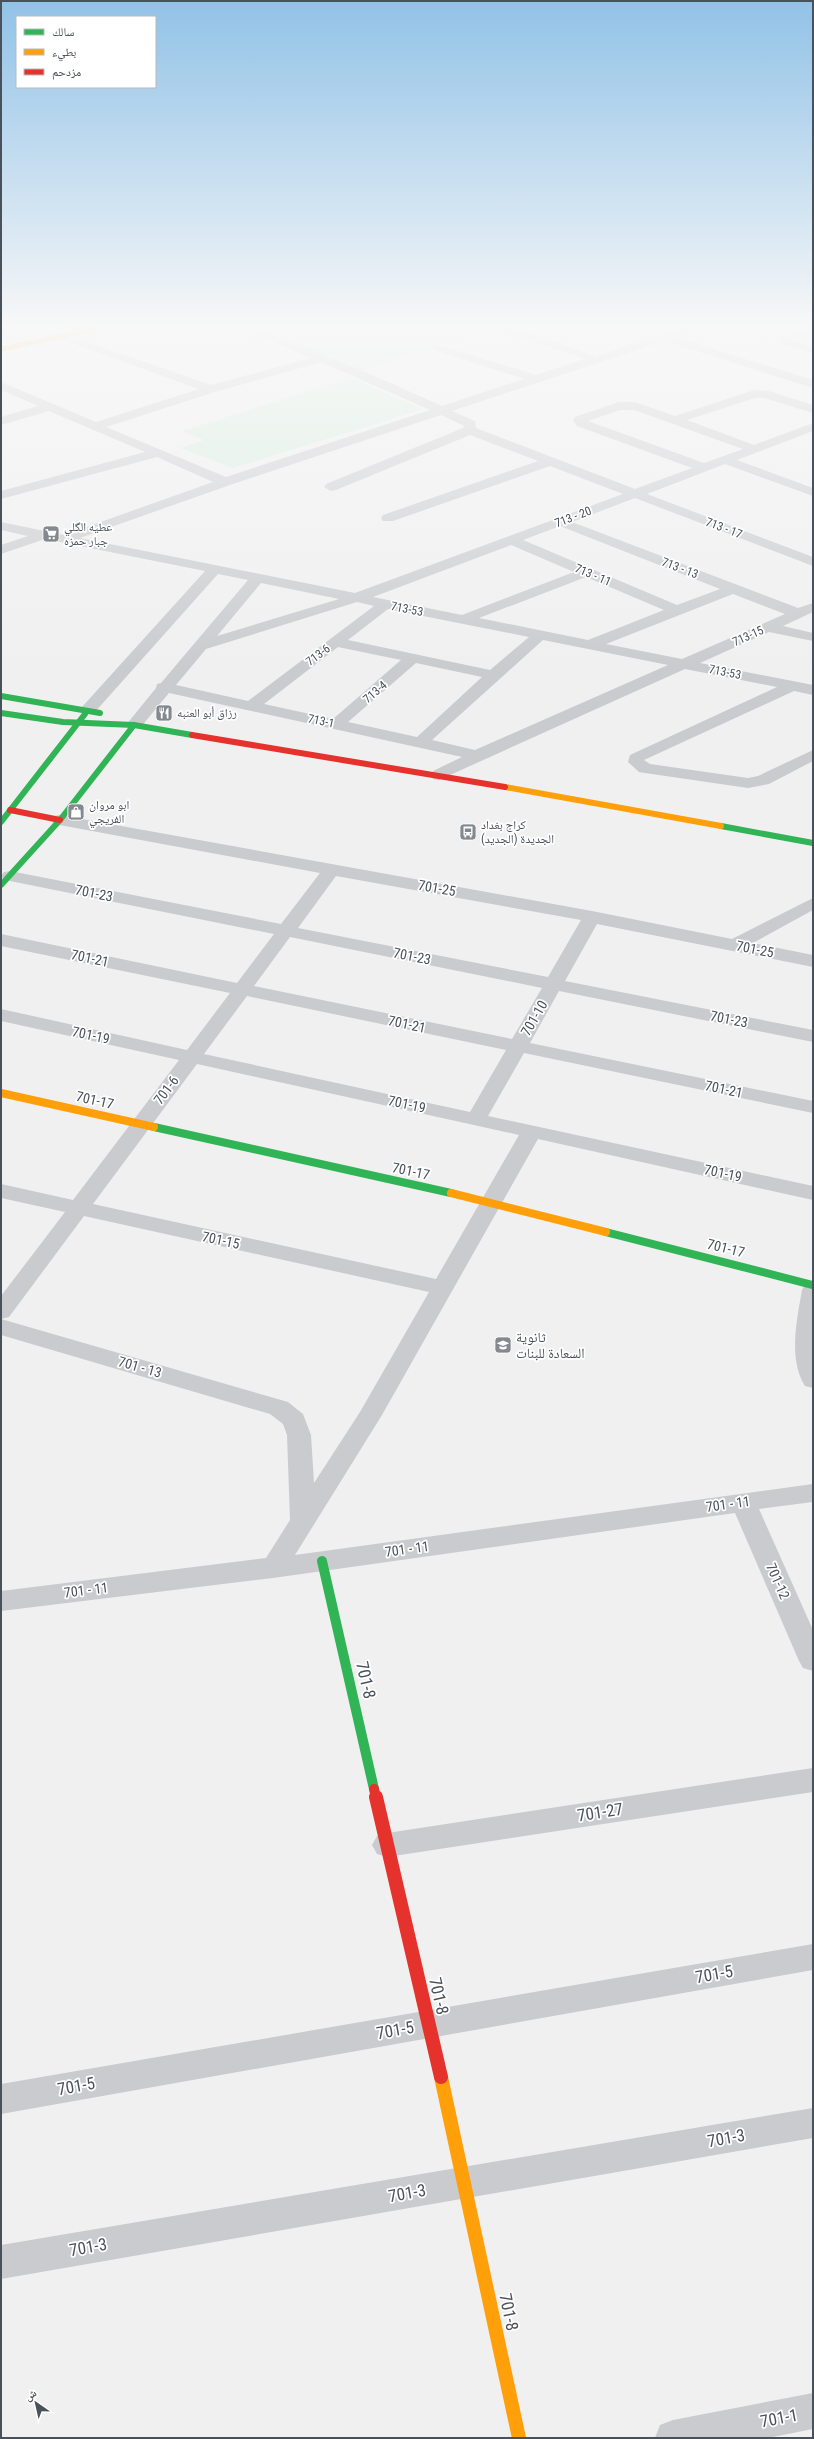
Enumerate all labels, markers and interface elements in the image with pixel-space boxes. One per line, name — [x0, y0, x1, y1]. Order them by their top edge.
legend — [16, 16, 156, 88]
text: سالك — [52, 25, 74, 39]
text: بطيء — [52, 45, 76, 62]
text: مزدحم — [52, 65, 81, 80]
street label: 713 - 20 — [553, 504, 593, 530]
street label: 713 - 17 — [704, 515, 744, 541]
place label: عطيه الگلي جبار حمزه — [64, 520, 112, 548]
supermarket icon: عطيه الگلي جبار حمزه — [41, 524, 61, 544]
street label: 713 - 13 — [660, 555, 700, 581]
street label: 713 - 11 — [573, 561, 613, 589]
street label: 713-53 — [390, 599, 424, 619]
street label: 713-15 — [730, 623, 766, 649]
street label: 713-6 — [303, 641, 333, 669]
street label: 713-53 — [708, 662, 742, 682]
street label: 713-4 — [360, 678, 390, 706]
restaurant icon: رزاق أبو العنبه — [154, 703, 174, 723]
place label: رزاق أبو العنبه — [177, 706, 237, 720]
street label: 713-1 — [307, 711, 335, 731]
place label: ابو مروان الفريجي — [89, 798, 129, 829]
shop icon: ابو مروان الفريجي — [66, 802, 86, 822]
place label: كراج بغداد الجديدة (الجديد) — [481, 818, 554, 846]
bus stop icon: كراج بغداد الجديدة (الجديد) — [458, 822, 478, 842]
street label: 701-25 — [417, 877, 457, 899]
street label: 701-23 — [74, 882, 114, 904]
street label: 701-25 — [735, 938, 775, 960]
street label: 701-23 — [392, 945, 432, 967]
street label: 701-21 — [70, 946, 110, 970]
street label: 701-10 — [518, 997, 550, 1038]
street label: 701-23 — [709, 1008, 749, 1030]
street label: 701-21 — [387, 1012, 427, 1036]
street label: 701-19 — [71, 1023, 111, 1047]
street label: 701-6 — [150, 1073, 182, 1107]
street label: 701-21 — [704, 1077, 744, 1101]
street label: 701-17 — [75, 1088, 115, 1112]
street label: 701-19 — [387, 1092, 427, 1116]
street label: 701-17 — [391, 1159, 431, 1183]
street label: 701-19 — [703, 1161, 743, 1185]
street label: 701-15 — [201, 1228, 241, 1252]
street label: 701-17 — [706, 1236, 746, 1260]
place label: ثانوية السعادة للبنات — [516, 1329, 585, 1361]
school or university icon: ثانوية السعادة للبنات — [493, 1335, 513, 1355]
street label: 701 - 13 — [116, 1353, 164, 1381]
street label: 701 - 11 — [705, 1493, 751, 1515]
street label: 701 - 11 — [384, 1538, 430, 1560]
street label: 701-12 — [763, 1560, 793, 1602]
street label: 701 - 11 — [63, 1579, 109, 1601]
street label: 701-8 — [352, 1659, 380, 1701]
street label: 701-27 — [576, 1799, 624, 1825]
street label: 701-5 — [694, 1961, 734, 1987]
street label: 701-8 — [425, 1975, 453, 2017]
street label: 701-5 — [375, 2017, 415, 2043]
street label: 701-5 — [56, 2073, 96, 2099]
street label: 701-3 — [706, 2125, 746, 2151]
street label: 701-3 — [387, 2180, 427, 2206]
street label: 701-3 — [68, 2234, 108, 2260]
street label: 701-8 — [495, 2291, 523, 2333]
north arrow — [16, 2383, 56, 2423]
text: ش — [22, 2386, 40, 2405]
street label: 701-1 — [759, 2405, 799, 2431]

